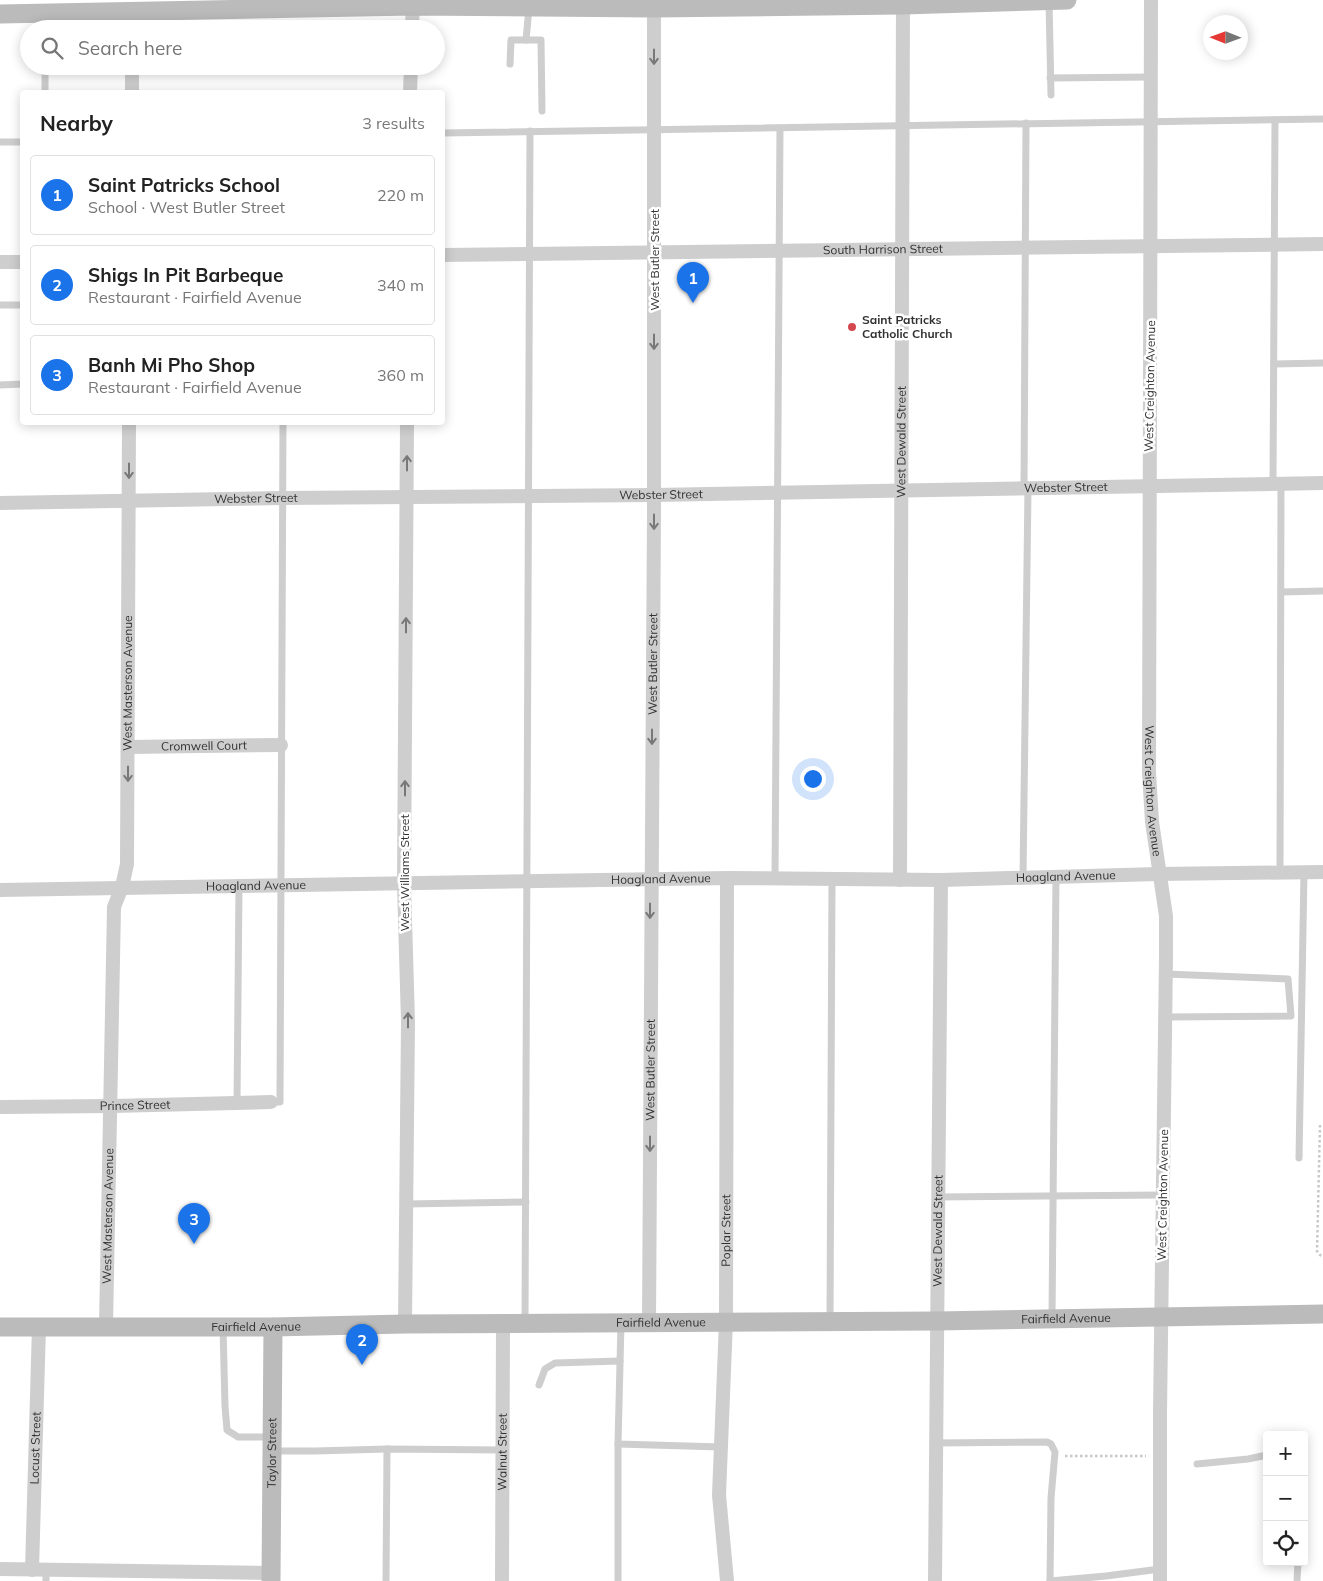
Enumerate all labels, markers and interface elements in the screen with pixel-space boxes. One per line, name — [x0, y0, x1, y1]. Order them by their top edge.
north arrow — [1203, 15, 1248, 60]
search box — [20, 20, 445, 75]
icon: search — [38, 34, 66, 62]
text: Search here — [78, 36, 182, 60]
one-way arrow — [649, 48, 659, 64]
text: Nearby — [40, 110, 113, 136]
text: 3 results — [362, 113, 425, 133]
text: Saint Patricks School — [88, 173, 280, 197]
text: 1 — [52, 185, 62, 205]
text: 220 m — [377, 185, 424, 205]
text: School · West Butler Street — [88, 197, 285, 217]
street label: West Butler Street — [647, 209, 662, 311]
street label: South Harrison Street — [823, 241, 943, 257]
pin: 1 — [677, 262, 709, 303]
text: Shigs In Pit Barbeque — [88, 263, 283, 287]
text: 2 — [52, 275, 62, 295]
text: 340 m — [377, 275, 424, 295]
text: Restaurant · Fairfield Avenue — [88, 287, 302, 307]
place label: Saint Patricks Catholic Church — [862, 312, 952, 341]
street label: West Creighton Avenue — [1141, 320, 1158, 452]
marker: Saint Patricks Catholic Church — [846, 321, 858, 333]
one-way arrow — [649, 333, 659, 349]
text: Banh Mi Pho Shop — [88, 353, 255, 377]
text: 3 — [52, 365, 62, 385]
text: 360 m — [377, 365, 424, 385]
text: Restaurant · Fairfield Avenue — [88, 377, 302, 397]
street label: West Dewald Street — [893, 386, 909, 498]
one-way arrow — [402, 455, 412, 472]
one-way arrow — [124, 462, 134, 479]
street label: Webster Street — [1024, 479, 1108, 495]
street label: Webster Street — [619, 486, 703, 502]
street label: Webster Street — [214, 490, 298, 506]
one-way arrow — [649, 513, 659, 529]
street label: West Butler Street — [645, 613, 660, 715]
street label: West Masterson Avenue — [120, 615, 135, 751]
one-way arrow — [401, 618, 411, 634]
street label: West Creighton Avenue — [1142, 725, 1165, 857]
one-way arrow — [647, 728, 657, 744]
street label: Cromwell Court — [161, 737, 247, 754]
one-way arrow — [123, 765, 133, 781]
your location — [800, 766, 826, 792]
one-way arrow — [400, 780, 410, 796]
street label: West Williams Street — [397, 814, 412, 932]
street label: Hoagland Avenue — [1016, 867, 1116, 885]
street label: Hoagland Avenue — [611, 870, 711, 887]
street label: Hoagland Avenue — [206, 877, 306, 894]
one-way arrow — [645, 902, 655, 919]
one-way arrow — [403, 1013, 413, 1029]
street label: West Butler Street — [642, 1019, 658, 1121]
street label: Prince Street — [100, 1097, 170, 1113]
street label: West Creighton Avenue — [1154, 1129, 1171, 1261]
one-way arrow — [645, 1135, 655, 1151]
street label: West Masterson Avenue — [99, 1148, 116, 1284]
street label: West Dewald Street — [930, 1175, 945, 1287]
street label: Poplar Street — [718, 1194, 733, 1267]
pin: 3 — [178, 1203, 210, 1244]
street label: Fairfield Avenue — [1021, 1310, 1111, 1326]
street label: Fairfield Avenue — [616, 1314, 706, 1330]
street label: Fairfield Avenue — [211, 1318, 301, 1334]
pin: 2 — [346, 1324, 378, 1365]
street label: Locust Street — [26, 1411, 44, 1485]
street label: Walnut Street — [494, 1413, 510, 1491]
street label: Taylor Street — [264, 1418, 279, 1488]
map controls — [1263, 1431, 1308, 1566]
button: + — [1263, 1431, 1308, 1476]
button: − — [1263, 1476, 1308, 1521]
button: locate — [1263, 1521, 1308, 1566]

